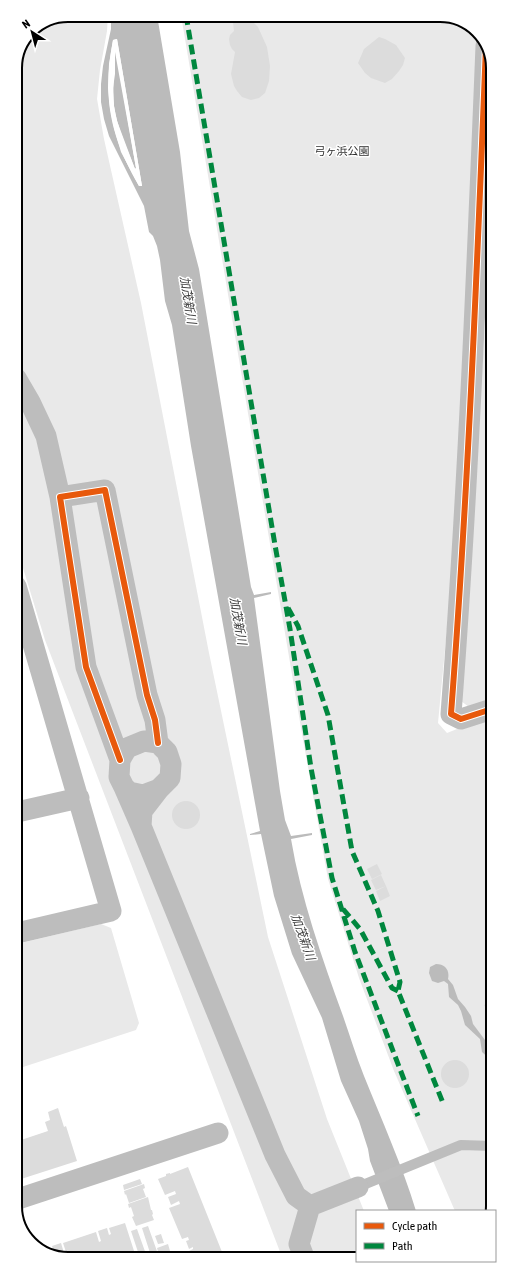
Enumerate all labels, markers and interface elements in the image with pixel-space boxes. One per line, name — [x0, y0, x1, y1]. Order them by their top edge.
north arrow — [12, 12, 52, 52]
text: N — [20, 17, 32, 31]
park label: 弓ヶ浜公園 — [315, 145, 370, 157]
water label: 加茂新川 — [177, 275, 199, 327]
water label: 加茂新川 — [227, 596, 249, 648]
water label: 加茂新川 — [288, 912, 318, 964]
legend — [356, 1210, 496, 1262]
text: Cycle path — [392, 1219, 437, 1233]
text: Path — [392, 1239, 413, 1253]

